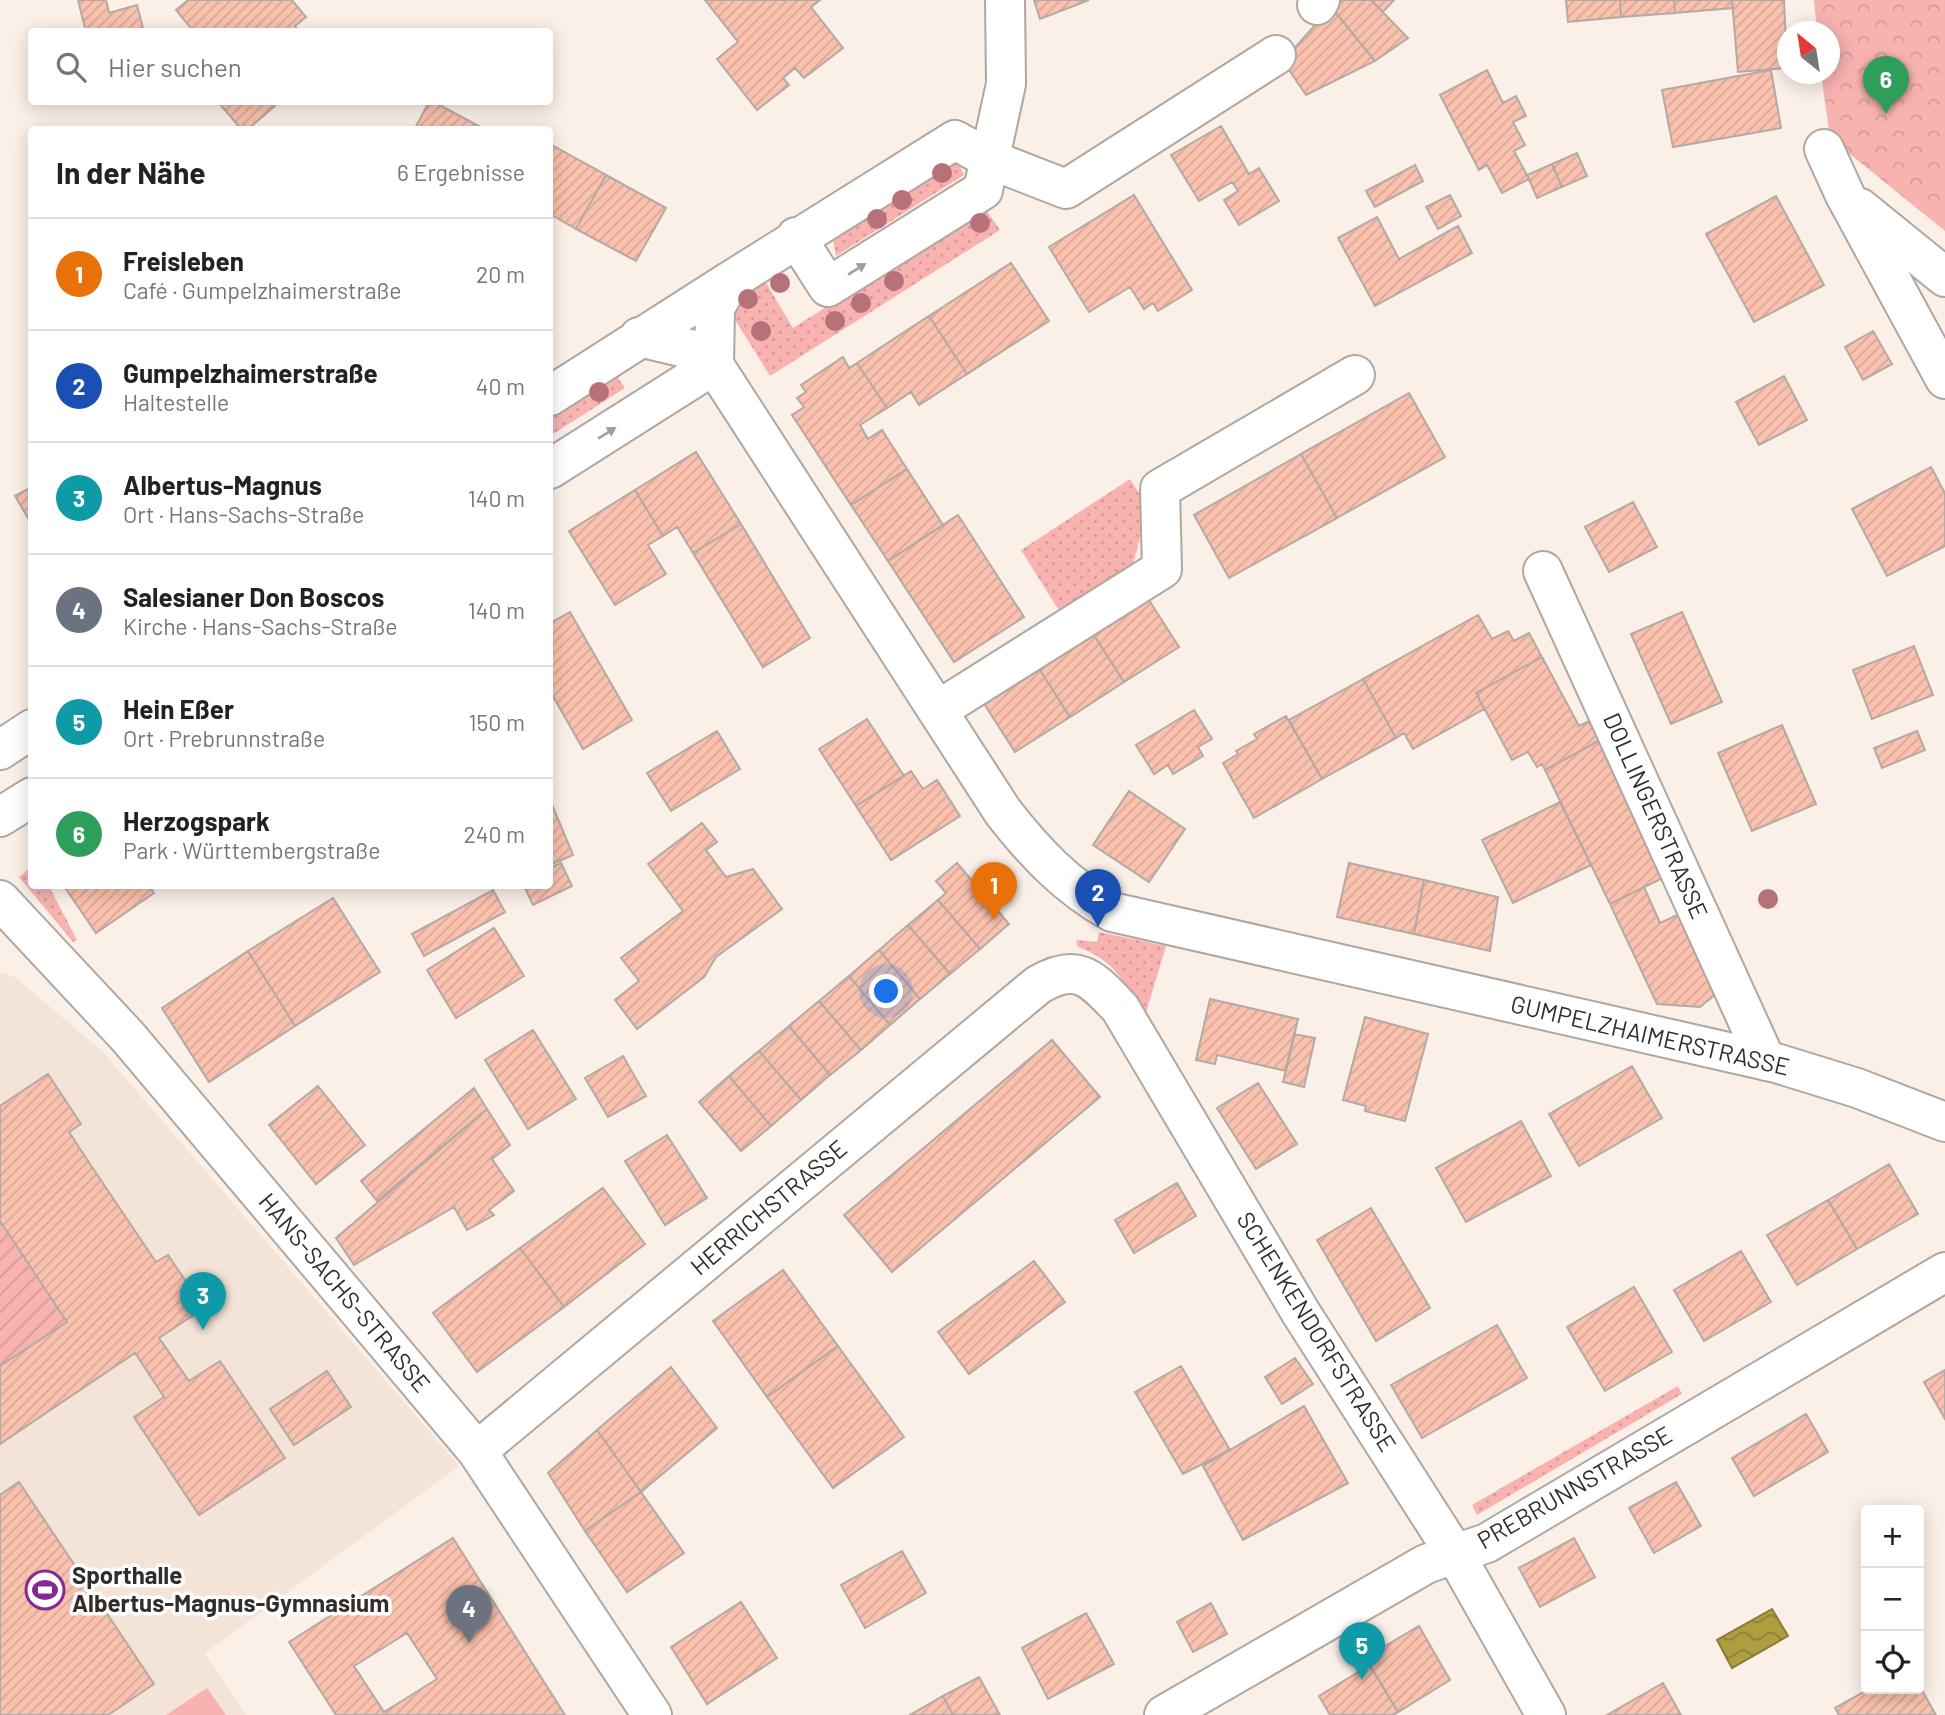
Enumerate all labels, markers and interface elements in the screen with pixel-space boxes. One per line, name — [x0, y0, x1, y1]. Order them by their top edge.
north arrow — [1777, 21, 1840, 84]
search box — [28, 28, 553, 105]
icon: search — [52, 48, 90, 86]
text: Hier suchen — [108, 51, 242, 82]
pin: 6 — [1863, 56, 1909, 114]
text: In der Nähe — [56, 154, 206, 190]
text: 6 Ergebnisse — [397, 158, 525, 186]
text: Freisleben — [123, 245, 244, 276]
text: 1 — [75, 260, 83, 288]
text: 20 m — [476, 260, 525, 288]
one-way arrow — [847, 263, 866, 276]
text: Café · Gumpelzhaimerstraße — [123, 276, 402, 304]
text: Gumpelzhaimerstraße — [123, 357, 378, 388]
text: 2 — [73, 372, 85, 400]
text: 40 m — [476, 372, 525, 400]
text: Haltestelle — [123, 388, 229, 416]
one-way arrow — [598, 426, 617, 439]
text: Albertus-Magnus — [123, 469, 322, 500]
text: 3 — [73, 484, 85, 512]
text: 140 m — [468, 484, 525, 512]
text: Ort · Hans-Sachs-Straße — [123, 500, 364, 528]
text: Salesianer Don Boscos — [123, 581, 384, 612]
text: 4 — [72, 596, 86, 624]
text: 140 m — [468, 596, 525, 624]
text: Kirche · Hans-Sachs-Straße — [123, 612, 398, 640]
text: Hein Eßer — [123, 693, 234, 724]
text: 5 — [73, 708, 85, 736]
text: 150 m — [469, 708, 525, 736]
street label: DOLLINGERSTRASSE — [1598, 708, 1715, 923]
text: Ort · Prebrunnstraße — [123, 724, 325, 752]
text: Herzogspark — [123, 805, 270, 836]
text: 6 — [73, 820, 85, 848]
text: 240 m — [463, 820, 525, 848]
text: Park · Württembergstraße — [123, 836, 380, 864]
pin: 1 — [971, 862, 1017, 920]
pin: 2 — [1075, 869, 1121, 927]
your location — [869, 974, 903, 1008]
street label: GUMPELZHAIMERSTRASSE — [1508, 988, 1792, 1081]
street label: HERRICHSTRASSE — [684, 1133, 852, 1281]
street label: HANS-SACHS-STRASSE — [253, 1187, 437, 1398]
street label: SCHENKENDORFSTRASSE — [1232, 1206, 1403, 1456]
pin: 3 — [180, 1272, 226, 1330]
street label: PREBRUNNSTRASSE — [1472, 1419, 1677, 1554]
map controls — [1861, 1505, 1924, 1694]
button: + — [1861, 1505, 1924, 1568]
place label: Sporthalle Albertus-Magnus-Gymnasium — [72, 1560, 389, 1617]
button: − — [1861, 1568, 1924, 1631]
sports icon: Sporthalle Albertus-Magnus-Gymnasium — [24, 1569, 66, 1611]
pin: 4 — [446, 1585, 492, 1643]
pin: 5 — [1339, 1622, 1385, 1680]
button: locate — [1861, 1631, 1924, 1694]

